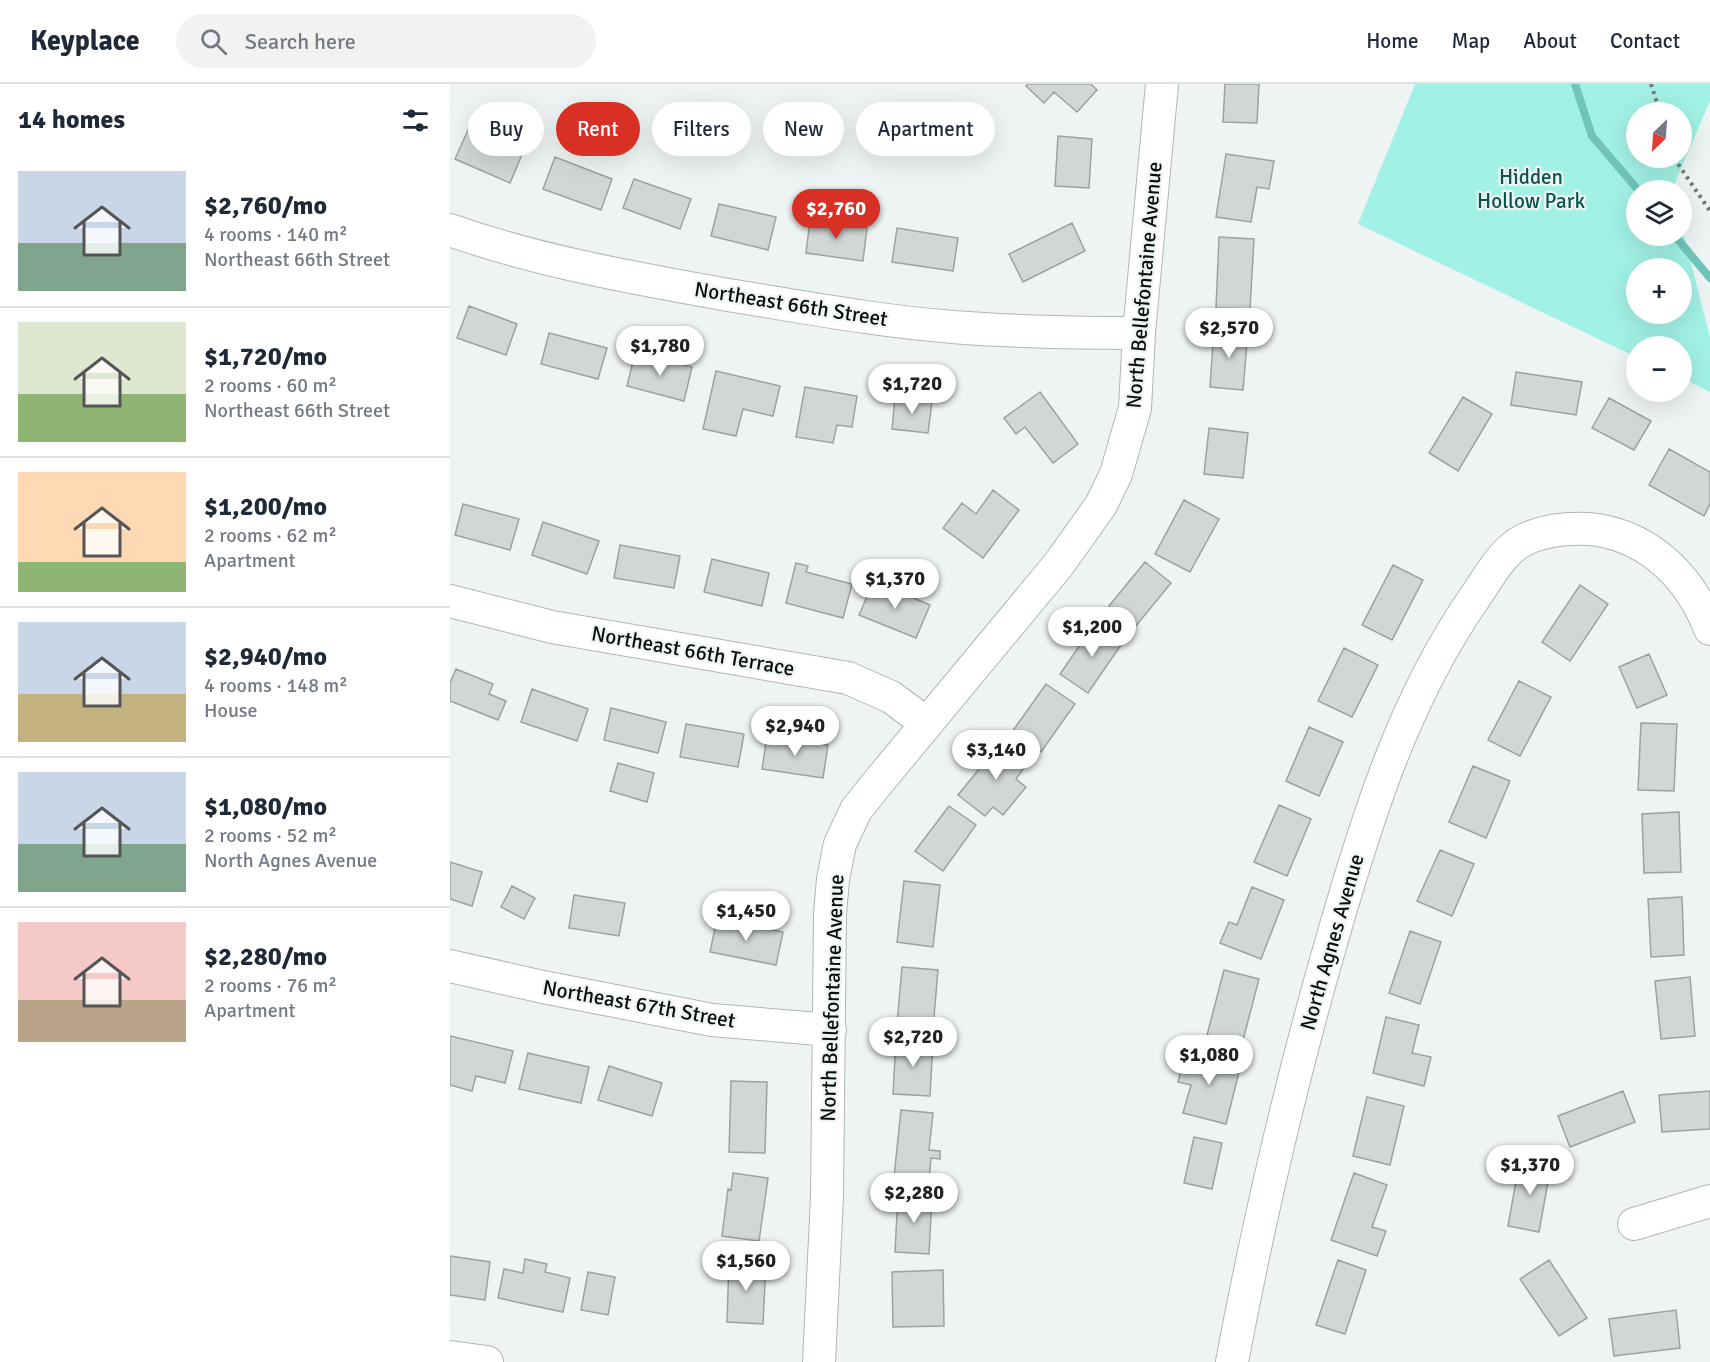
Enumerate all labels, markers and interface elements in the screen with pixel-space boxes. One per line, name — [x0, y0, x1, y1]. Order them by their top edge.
search box — [176, 14, 596, 68]
text: Keyplace — [30, 24, 140, 58]
icon: search — [197, 25, 230, 58]
text: Search here — [245, 28, 356, 55]
text: Home — [1366, 28, 1419, 54]
text: Map — [1452, 28, 1490, 54]
text: About — [1523, 28, 1577, 54]
text: Contact — [1610, 28, 1680, 54]
chip: Buy — [468, 102, 544, 156]
chip: Rent — [556, 102, 640, 156]
chip: Filters — [652, 102, 751, 156]
chip: New — [763, 102, 844, 156]
chip: Apartment — [856, 102, 995, 156]
north arrow — [1626, 102, 1692, 168]
map controls — [1626, 102, 1692, 402]
text: 14 homes — [18, 104, 125, 136]
icon: filters — [399, 104, 432, 137]
street label: North Bellefontaine Avenue — [1120, 161, 1168, 409]
park label: Hidden Hollow Park — [1477, 164, 1585, 214]
button: layers — [1626, 180, 1692, 246]
pin: $2,760 — [787, 189, 885, 240]
text: $2,760/mo — [204, 190, 327, 222]
icon: home — [66, 195, 138, 267]
text: $2,760 — [806, 196, 866, 221]
text: 4 rooms · 140 m² — [204, 222, 348, 247]
text: Northeast 66th Street — [204, 247, 390, 272]
button: + — [1626, 258, 1692, 324]
street label: Northeast 66th Street — [693, 276, 889, 332]
pin: $2,570 — [1180, 308, 1278, 359]
text: $2,570 — [1199, 315, 1259, 340]
pin: $1,780 — [611, 326, 709, 377]
text: $1,780 — [630, 333, 690, 358]
button: − — [1626, 336, 1692, 402]
text: $1,720/mo — [204, 341, 327, 373]
icon: home — [66, 346, 138, 418]
pin: $1,720 — [863, 364, 961, 415]
text: $1,720 — [882, 371, 942, 396]
text: 2 rooms · 60 m² — [204, 373, 337, 398]
text: Northeast 66th Street — [204, 398, 390, 423]
text: $1,200/mo — [204, 491, 327, 523]
icon: home — [66, 496, 138, 568]
text: 2 rooms · 62 m² — [204, 523, 337, 548]
text: Apartment — [204, 548, 296, 573]
pin: $1,370 — [846, 559, 944, 610]
text: $1,370 — [865, 566, 925, 591]
pin: $1,200 — [1043, 607, 1141, 658]
text: $1,200 — [1062, 614, 1122, 639]
street label: Northeast 66th Terrace — [589, 620, 797, 682]
text: $2,940/mo — [204, 641, 327, 673]
icon: home — [66, 646, 138, 718]
text: 4 rooms · 148 m² — [204, 673, 348, 698]
text: House — [204, 698, 258, 723]
pin: $2,940 — [746, 706, 844, 757]
text: $2,940 — [765, 713, 825, 738]
pin: $3,140 — [947, 730, 1045, 781]
text: $3,140 — [966, 737, 1026, 762]
text: $1,080/mo — [204, 791, 327, 823]
icon: home — [66, 796, 138, 868]
text: 2 rooms · 52 m² — [204, 823, 337, 848]
text: North Agnes Avenue — [204, 848, 377, 873]
street label: North Agnes Avenue — [1294, 851, 1370, 1033]
street label: North Bellefontaine Avenue — [815, 874, 849, 1122]
pin: $1,450 — [697, 891, 795, 942]
text: $1,450 — [716, 898, 776, 923]
text: $2,280/mo — [204, 941, 327, 973]
icon: home — [66, 946, 138, 1018]
text: 2 rooms · 76 m² — [204, 973, 337, 998]
street label: Northeast 67th Street — [541, 974, 737, 1034]
text: Apartment — [204, 998, 296, 1023]
pin: $2,720 — [864, 1017, 962, 1068]
text: $2,720 — [883, 1024, 943, 1049]
pin: $1,080 — [1160, 1035, 1258, 1086]
text: $1,080 — [1179, 1042, 1239, 1067]
pin: $1,370 — [1481, 1145, 1579, 1196]
text: $1,370 — [1500, 1152, 1560, 1177]
pin: $2,280 — [865, 1173, 963, 1224]
text: $2,280 — [884, 1180, 944, 1205]
pin: $1,560 — [697, 1241, 795, 1292]
text: $1,560 — [716, 1248, 776, 1273]

